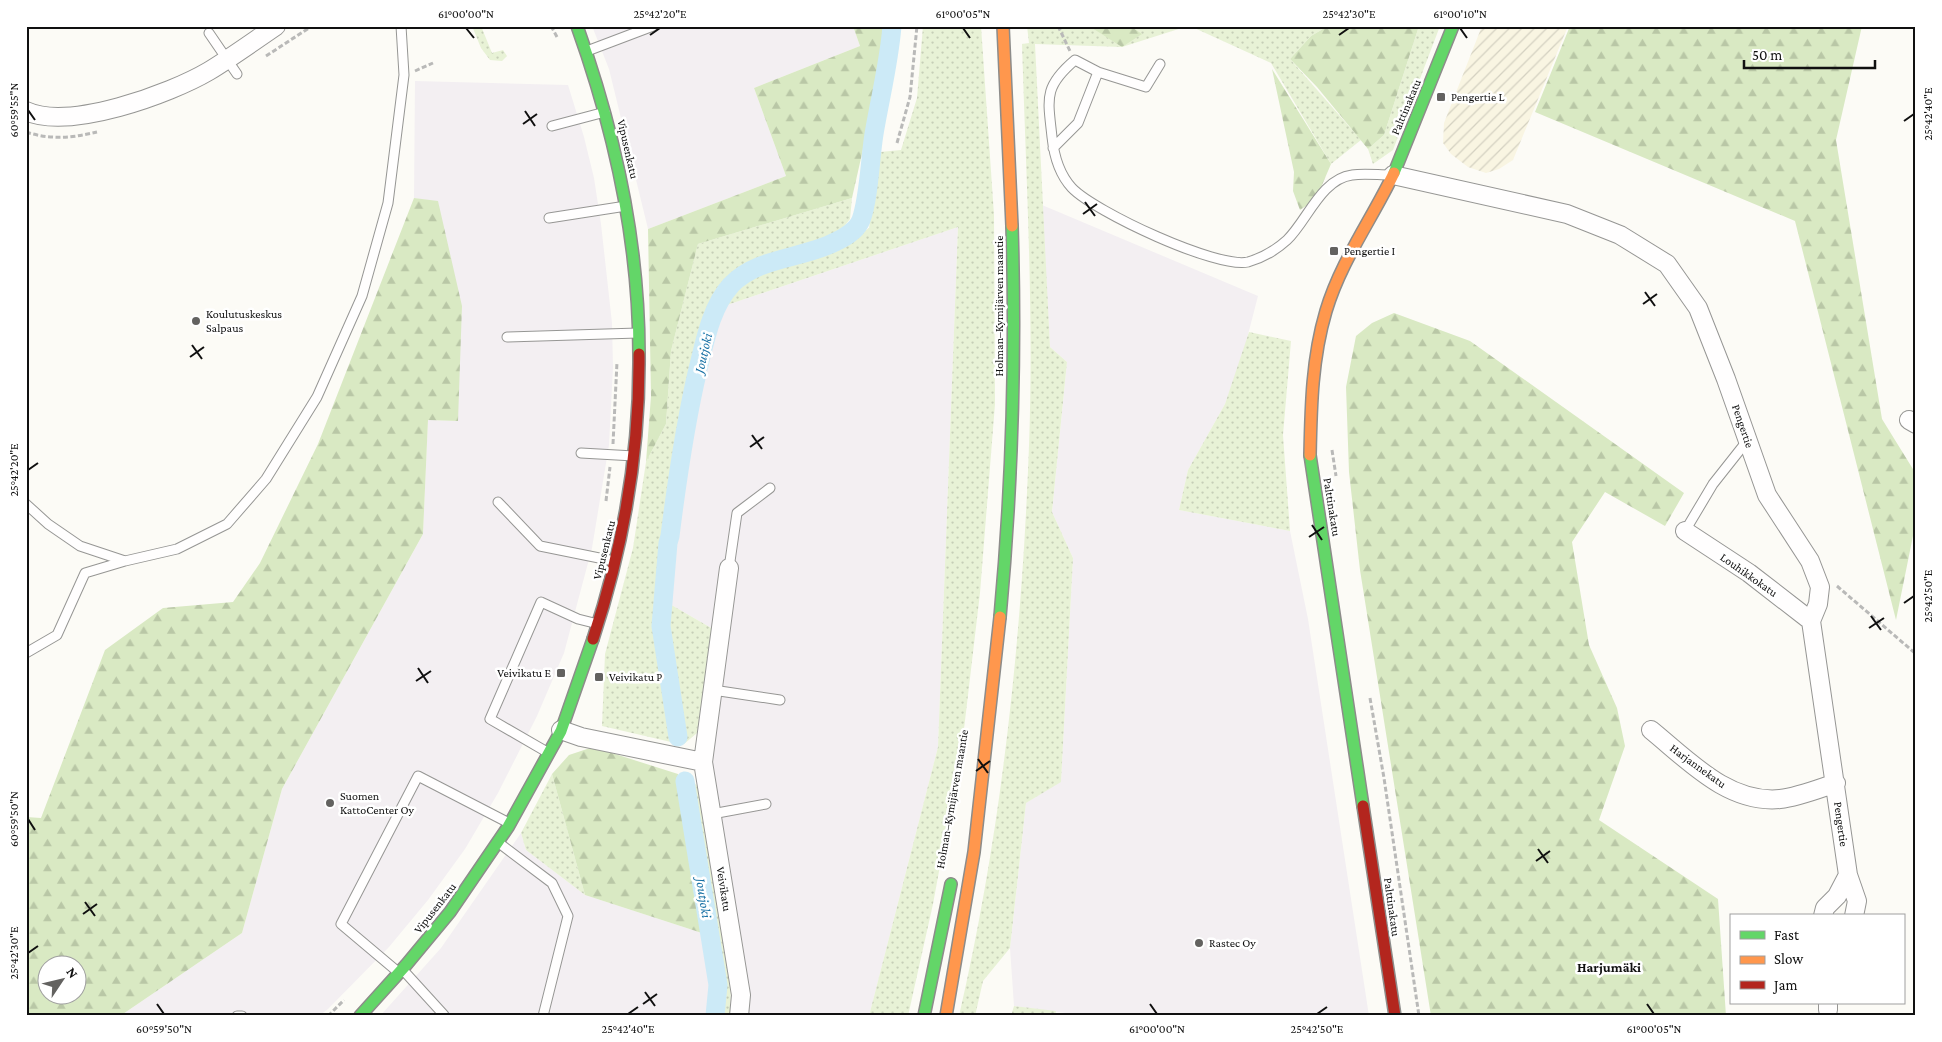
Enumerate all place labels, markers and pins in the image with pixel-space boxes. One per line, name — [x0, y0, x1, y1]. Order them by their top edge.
place label: Pengertie L — [1451, 90, 1504, 104]
marker: Pengertie L — [1435, 91, 1447, 103]
place label: Pengertie I — [1344, 244, 1395, 258]
marker: Pengertie I — [1328, 245, 1340, 257]
place label: Koulutuskeskus Salpaus — [206, 307, 282, 335]
marker: Koulutuskeskus Salpaus — [190, 315, 202, 327]
place label: Veivikatu E — [497, 666, 551, 680]
marker: Veivikatu E — [555, 667, 567, 679]
place label: Veivikatu P — [609, 670, 662, 684]
marker: Veivikatu P — [593, 671, 605, 683]
place label: Suomen KattoCenter Oy — [340, 789, 415, 817]
marker: Suomen KattoCenter Oy — [324, 797, 336, 809]
place label: Rastec Oy — [1209, 936, 1256, 950]
marker: Rastec Oy — [1193, 937, 1205, 949]

